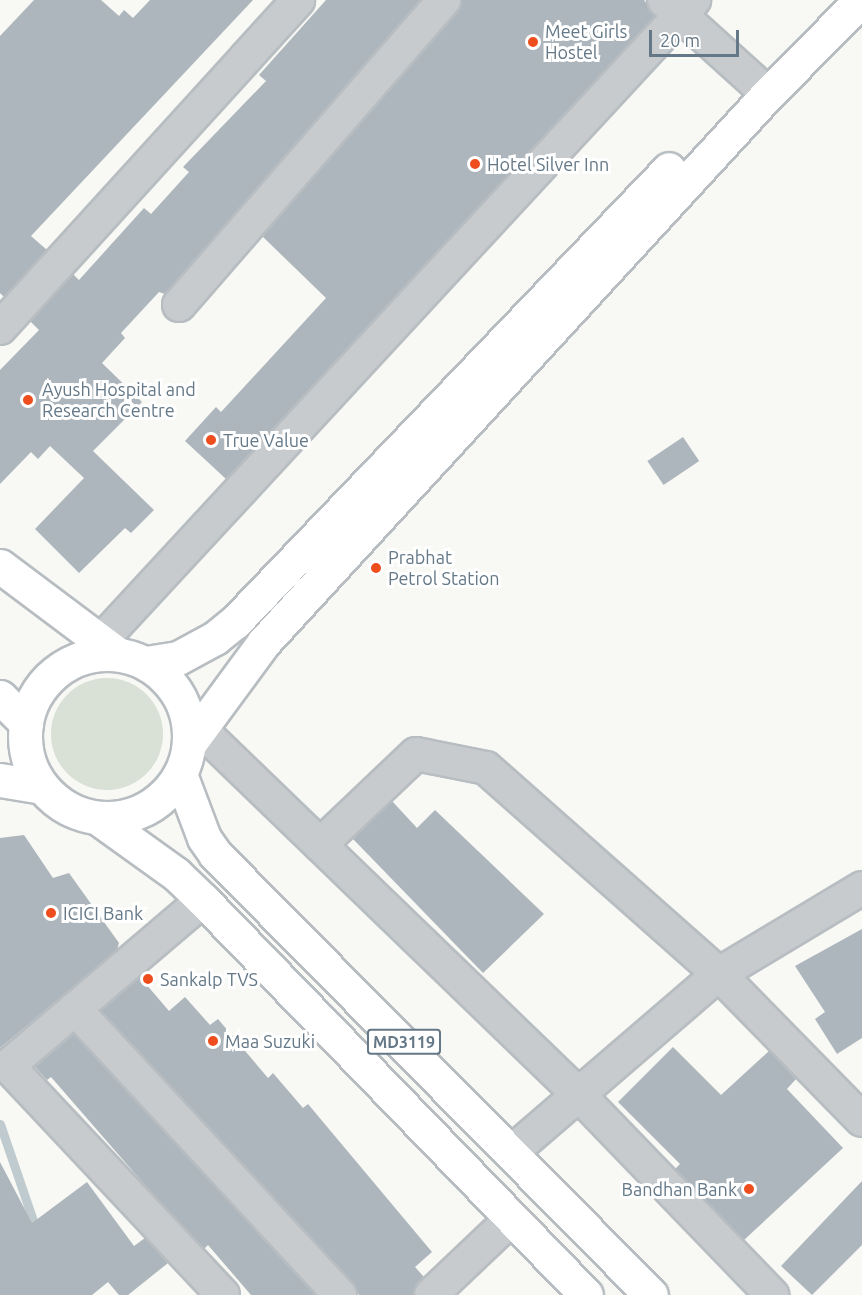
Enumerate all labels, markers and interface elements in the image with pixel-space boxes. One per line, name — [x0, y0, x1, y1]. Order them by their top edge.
scale bar — [652, 18, 742, 56]
place label: Meet Girls Hostel — [545, 21, 627, 63]
text: 20 m — [660, 30, 700, 50]
marker: Meet Girls Hostel — [526, 35, 540, 49]
place label: Hotel Silver Inn — [487, 153, 609, 175]
marker: Hotel Silver Inn — [468, 157, 482, 171]
place label: Ayush Hospital and Research Centre — [42, 379, 196, 422]
marker: Ayush Hospital and Research Centre — [19, 391, 37, 409]
place label: True Value — [223, 429, 309, 451]
marker: True Value — [204, 433, 218, 447]
place label: Prabhat Petrol Station — [388, 547, 500, 590]
marker: Prabhat Petrol Station — [369, 561, 383, 575]
place label: ICICI Bank — [63, 902, 143, 924]
marker: ICICI Bank — [44, 906, 58, 920]
place label: Sankalp TVS — [160, 968, 258, 990]
marker: Sankalp TVS — [141, 972, 155, 986]
road number: MD3119 — [366, 1029, 442, 1055]
place label: Maa Suzuki — [225, 1030, 315, 1052]
marker: Maa Suzuki — [206, 1034, 220, 1048]
place label: Bandhan Bank — [622, 1178, 737, 1200]
marker: Bandhan Bank — [742, 1182, 756, 1196]

